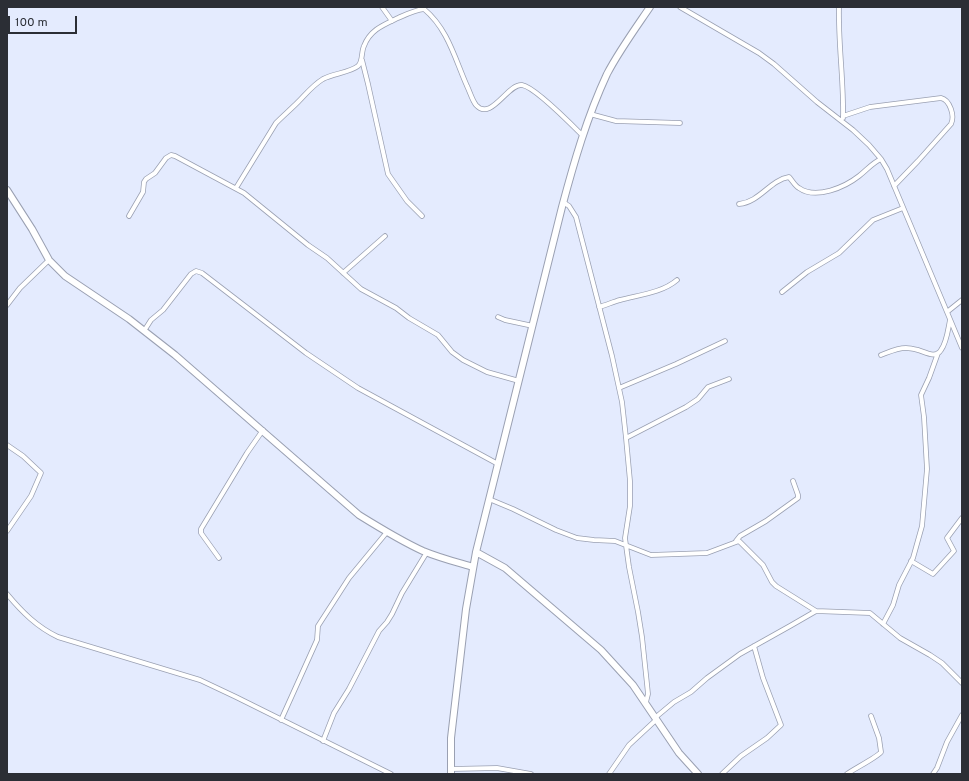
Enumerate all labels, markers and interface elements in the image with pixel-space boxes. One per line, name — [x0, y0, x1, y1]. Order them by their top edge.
scale bar — [10, 8, 79, 34]
text: 100 m — [15, 15, 48, 31]

